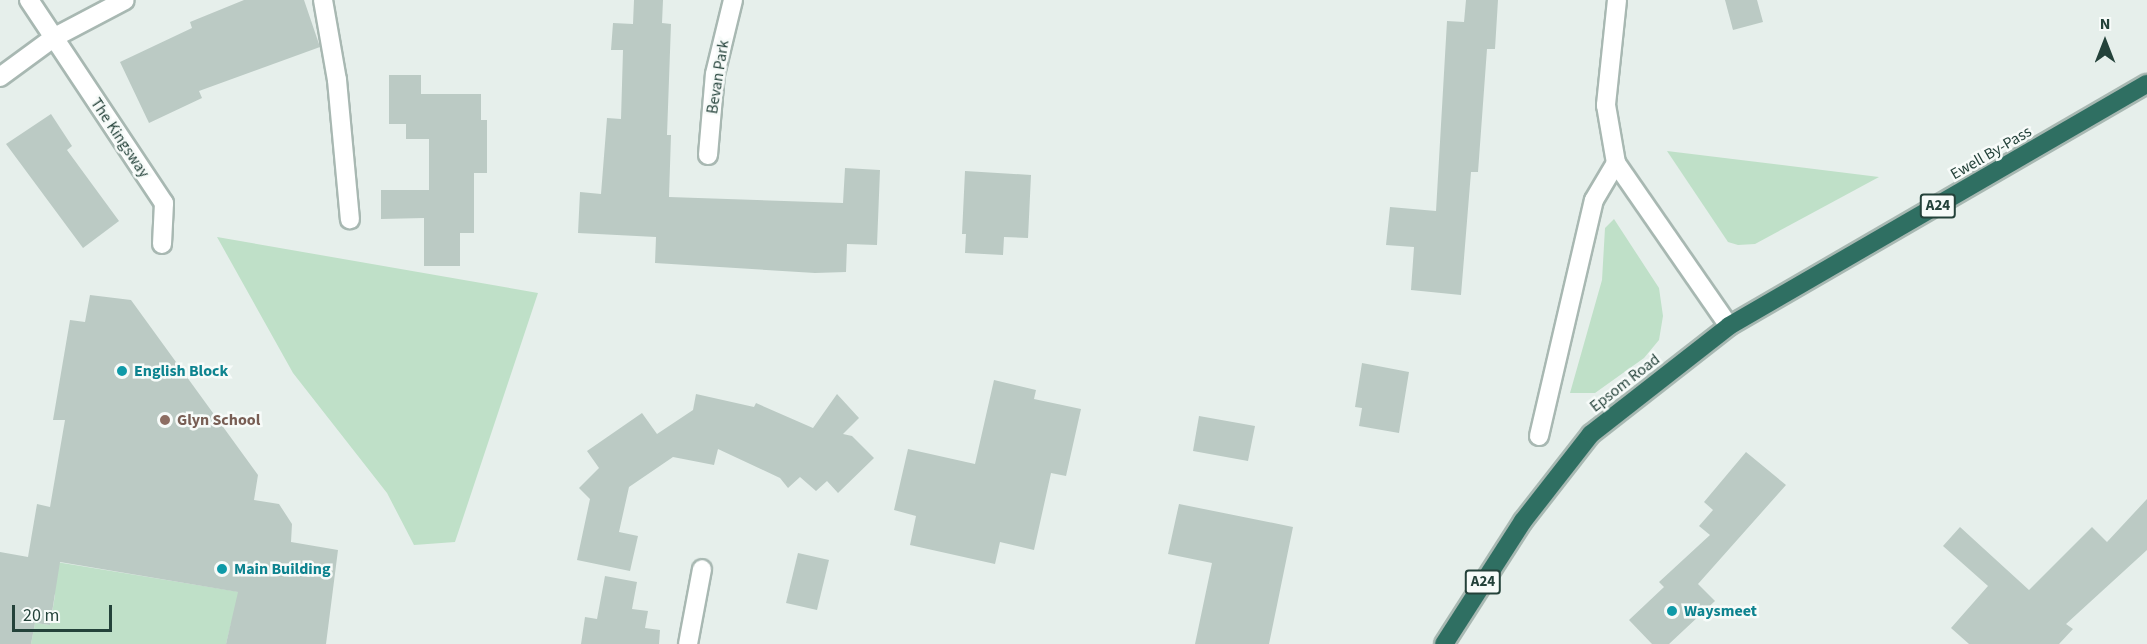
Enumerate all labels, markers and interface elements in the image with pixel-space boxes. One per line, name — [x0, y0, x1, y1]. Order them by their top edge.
north arrow — [2075, 12, 2135, 72]
text: N — [2100, 13, 2110, 35]
street label: Bevan Park — [703, 39, 733, 115]
street label: The Kingsway — [86, 94, 154, 182]
street label: Ewell By-Pass — [1947, 122, 2035, 184]
road number: A24 — [1918, 194, 1958, 218]
street label: Epsom Road — [1586, 350, 1664, 416]
place label: English Block — [134, 361, 228, 381]
marker: English Block — [115, 364, 129, 378]
place label: Glyn School — [177, 410, 260, 430]
marker: Glyn School — [158, 413, 172, 427]
place label: Main Building — [234, 559, 330, 579]
marker: Main Building — [215, 562, 229, 576]
road number: A24 — [1464, 570, 1502, 594]
scale bar — [15, 593, 116, 631]
place label: Waysmeet — [1684, 601, 1757, 621]
text: 20 m — [23, 603, 59, 628]
marker: Waysmeet — [1665, 604, 1679, 618]

